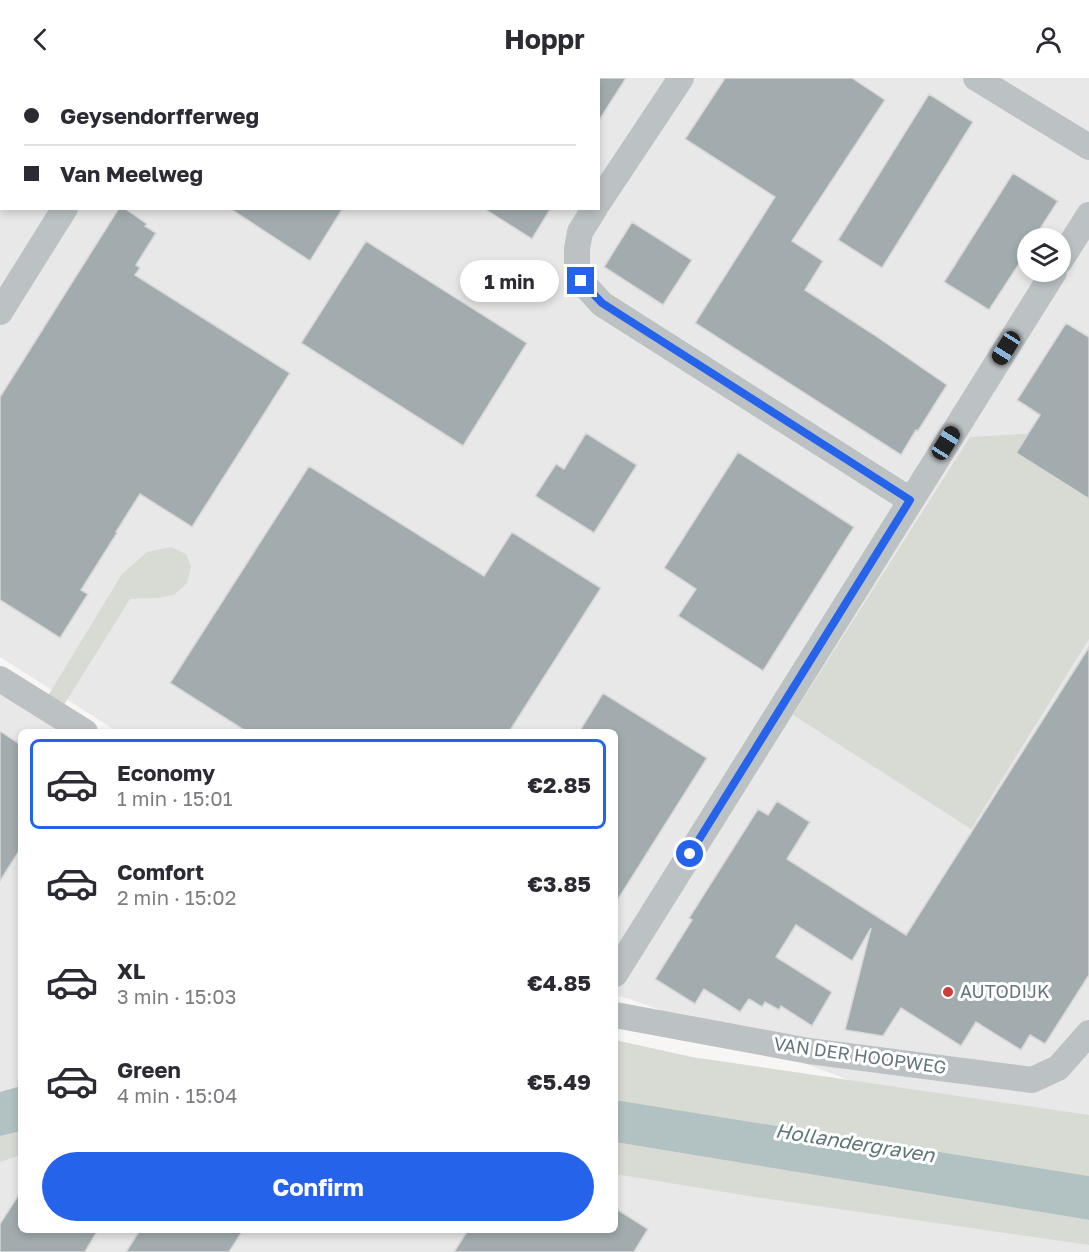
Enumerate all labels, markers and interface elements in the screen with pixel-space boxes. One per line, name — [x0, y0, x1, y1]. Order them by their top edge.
icon: back — [24, 23, 57, 56]
text: Hoppr — [504, 23, 585, 55]
icon: person — [1032, 23, 1065, 56]
text: Geysendorfferweg — [60, 102, 259, 129]
text: Van Meelweg — [60, 160, 203, 187]
map controls — [1017, 228, 1071, 282]
button: layers — [1017, 228, 1071, 282]
callout: 1 min — [461, 260, 560, 302]
route end — [567, 267, 594, 294]
text: 1 min — [484, 269, 535, 293]
car — [989, 328, 1023, 368]
car — [929, 423, 963, 463]
icon: car — [45, 757, 99, 811]
text: Economy — [117, 759, 215, 786]
text: €2.85 — [528, 771, 591, 798]
text: 1 min · 15:01 — [117, 786, 232, 810]
route start — [676, 840, 703, 867]
icon: car — [45, 856, 99, 910]
text: Comfort — [117, 858, 204, 885]
text: €3.85 — [528, 870, 591, 897]
text: 2 min · 15:02 — [117, 885, 236, 909]
icon: car — [45, 955, 99, 1009]
text: XL — [117, 957, 145, 984]
text: €4.85 — [527, 969, 591, 996]
place label: AUTODIJK — [960, 980, 1049, 1002]
text: 3 min · 15:03 — [117, 984, 236, 1008]
marker: AUTODIJK — [941, 985, 955, 999]
street label: VAN DER HOOPWEG — [772, 1032, 948, 1078]
icon: car — [45, 1054, 99, 1108]
text: Green — [117, 1056, 181, 1083]
text: €5.49 — [527, 1068, 591, 1095]
text: 4 min · 15:04 — [117, 1083, 237, 1107]
water label: Hollandergraven — [774, 1118, 937, 1168]
button: Confirm — [42, 1152, 594, 1221]

